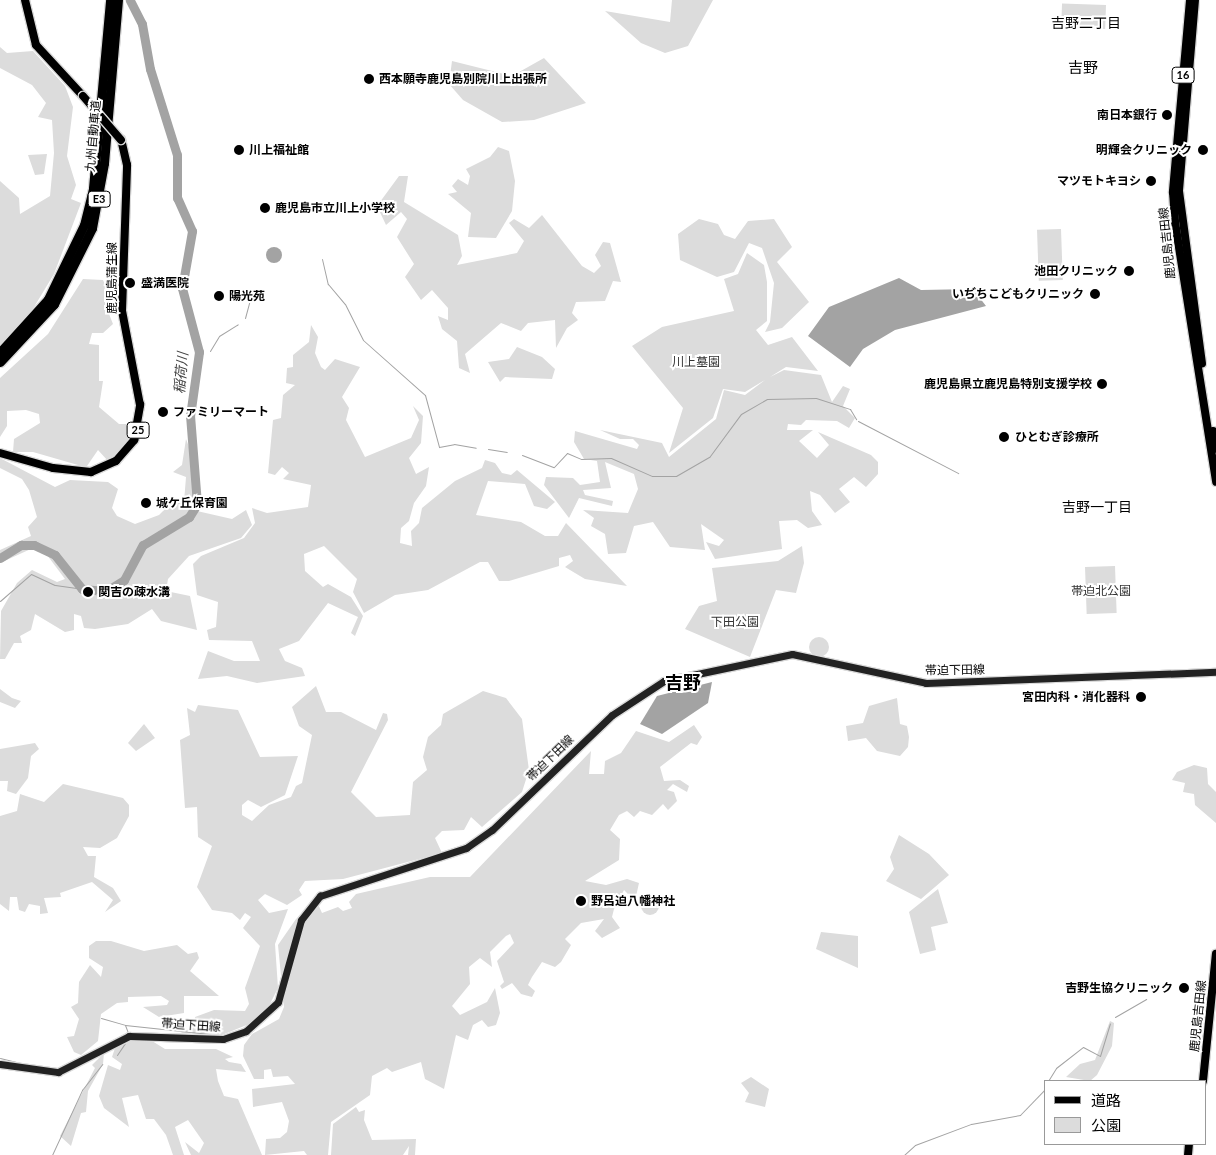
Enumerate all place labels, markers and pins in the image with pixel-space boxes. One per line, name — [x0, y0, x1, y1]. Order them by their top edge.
place label: 西本願寺鹿児島別院川上出張所 — [379, 72, 547, 86]
marker: 西本願寺鹿児島別院川上出張所 — [363, 73, 375, 85]
place label: 南日本銀行 — [1097, 108, 1157, 122]
marker: 南日本銀行 — [1161, 109, 1173, 121]
place label: 川上福祉館 — [249, 143, 309, 157]
place label: 明輝会クリニック — [1096, 143, 1192, 157]
marker: 明輝会クリニック — [1196, 143, 1210, 157]
marker: 川上福祉館 — [233, 144, 245, 156]
place label: マツモトキヨシ — [1057, 174, 1141, 188]
marker: マツモトキヨシ — [1145, 175, 1157, 187]
place label: 鹿児島市立川上小学校 — [275, 201, 395, 215]
marker: 鹿児島市立川上小学校 — [259, 202, 271, 214]
place label: 池田クリニック — [1034, 264, 1118, 278]
marker: 池田クリニック — [1122, 264, 1136, 278]
marker: 盛満医院 — [123, 276, 137, 290]
place label: 盛満医院 — [141, 276, 189, 290]
place label: いぢちこどもクリニック — [952, 287, 1084, 301]
marker: いぢちこどもクリニック — [1088, 287, 1102, 301]
place label: 陽光苑 — [229, 289, 265, 303]
marker: 陽光苑 — [213, 290, 225, 302]
place label: 鹿児島県立鹿児島特別支援学校 — [924, 377, 1092, 391]
marker: 鹿児島県立鹿児島特別支援学校 — [1096, 378, 1108, 390]
place label: ファミリーマート — [173, 405, 269, 419]
marker: ファミリーマート — [157, 406, 169, 418]
marker: ひとむぎ診療所 — [997, 430, 1011, 444]
place label: ひとむぎ診療所 — [1015, 430, 1099, 444]
place label: 城ケ丘保育園 — [156, 496, 228, 510]
marker: 城ケ丘保育園 — [140, 497, 152, 509]
place label: 関吉の疎水溝 — [98, 585, 170, 599]
marker: 関吉の疎水溝 — [82, 586, 94, 598]
place label: 宮田内科・消化器科 — [1022, 690, 1130, 704]
marker: 宮田内科・消化器科 — [1134, 690, 1148, 704]
place label: 野呂迫八幡神社 — [591, 894, 675, 908]
marker: 野呂迫八幡神社 — [575, 895, 587, 907]
place label: 吉野生協クリニック — [1065, 981, 1173, 995]
marker: 吉野生協クリニック — [1177, 981, 1191, 995]

